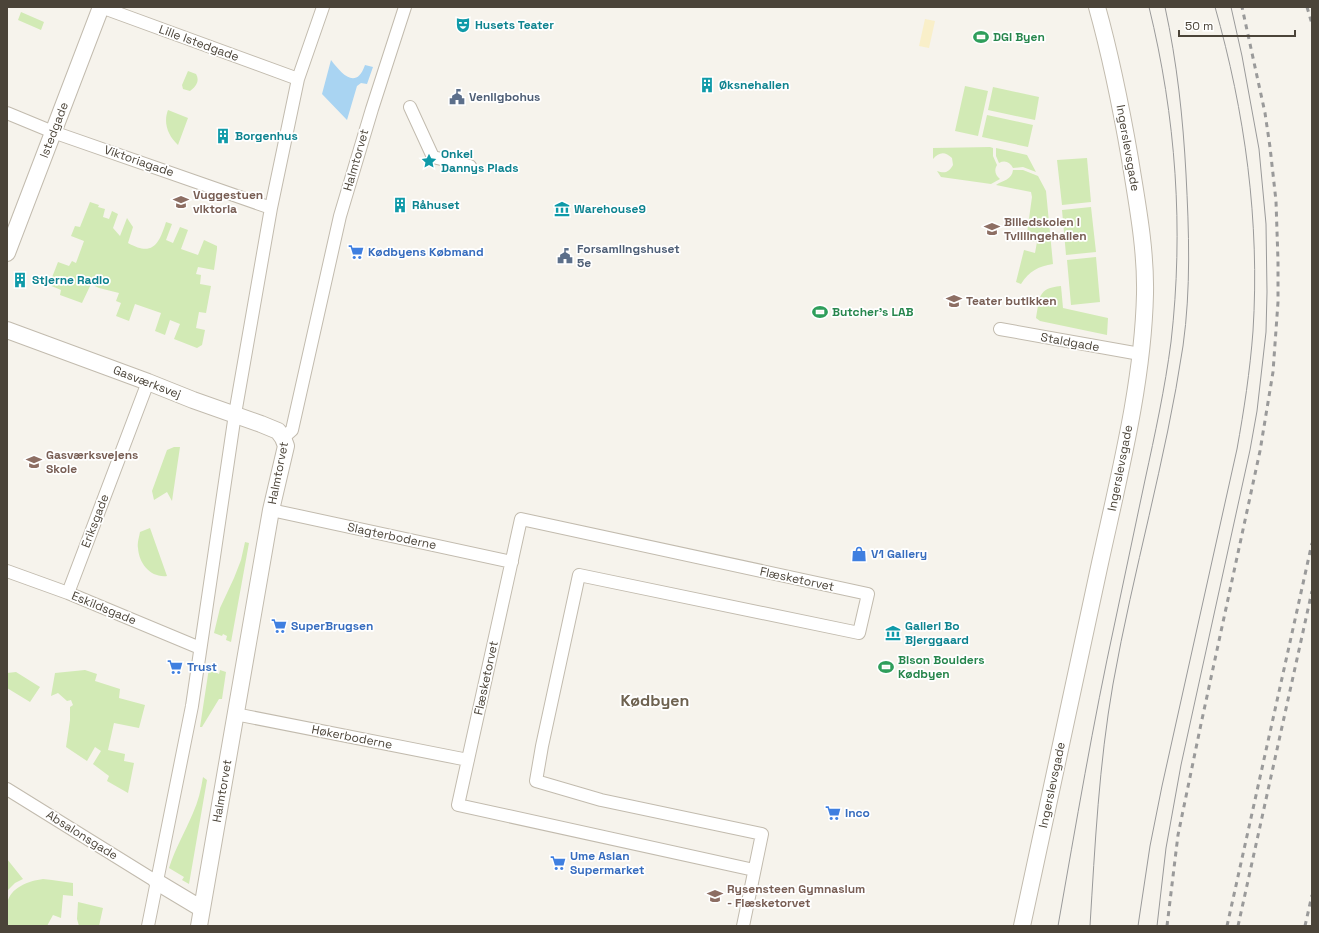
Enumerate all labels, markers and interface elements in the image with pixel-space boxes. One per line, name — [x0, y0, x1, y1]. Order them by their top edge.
scale bar — [1179, 12, 1295, 38]
theatre icon: Husets Teater — [454, 16, 472, 34]
place label: Husets Teater — [475, 17, 554, 33]
text: 50 m — [1185, 18, 1213, 34]
street label: Lille Istedgade — [157, 21, 241, 65]
sports icon: DGI Byen — [972, 28, 990, 46]
place label: DGI Byen — [993, 29, 1045, 45]
building icon: Øksnehallen — [698, 76, 716, 94]
place label: Øksnehallen — [719, 77, 789, 93]
public building icon: Venligbohus — [448, 88, 466, 106]
place label: Venligbohus — [469, 89, 540, 105]
street label: Istedgade — [36, 100, 72, 160]
street label: Ingerslevsgade — [1113, 104, 1143, 192]
building icon: Borgenhus — [214, 127, 232, 145]
street label: Halmtorvet — [340, 127, 372, 193]
place label: Borgenhus — [235, 128, 298, 144]
street label: Viktoriagade — [102, 142, 176, 180]
place label: Onkel Dannys Plads — [441, 146, 519, 176]
place icon: Onkel Dannys Plads — [420, 152, 438, 170]
place label: Vuggestuen viktoria — [193, 187, 263, 217]
school or university icon: Vuggestuen viktoria — [172, 193, 190, 211]
building icon: Råhuset — [391, 196, 409, 214]
place label: Råhuset — [412, 197, 460, 213]
museum icon: Warehouse9 — [553, 200, 571, 218]
place label: Warehouse9 — [574, 201, 646, 217]
place label: Billedskolen i Tvillingehallen — [1004, 214, 1087, 244]
school or university icon: Billedskolen i Tvillingehallen — [983, 220, 1001, 238]
place label: Forsamlingshuset 5e — [577, 241, 680, 271]
supermarket icon: Kødbyens Købmand — [347, 243, 365, 261]
place label: Kødbyens Købmand — [368, 244, 484, 260]
public building icon: Forsamlingshuset 5e — [556, 247, 574, 265]
building icon: Stjerne Radio — [11, 271, 29, 289]
place label: Stjerne Radio — [32, 272, 110, 288]
school or university icon: Teater butikken — [945, 292, 963, 310]
place label: Teater butikken — [966, 293, 1057, 309]
sports icon: Butcher's LAB — [811, 303, 829, 321]
place label: Butcher's LAB — [832, 304, 914, 320]
street label: Staldgade — [1039, 329, 1101, 355]
street label: Gasværksvej — [111, 362, 183, 402]
street label: Ingerslevsgade — [1104, 424, 1136, 512]
street label: Halmtorvet — [264, 440, 292, 506]
place label: Gasværksvejens Skole — [46, 447, 138, 477]
school or university icon: Gasværksvejens Skole — [25, 453, 43, 471]
street label: Eriksgade — [77, 492, 113, 550]
street label: Slagterboderne — [346, 519, 438, 553]
shop icon: V1 Gallery — [850, 545, 868, 563]
place label: V1 Gallery — [871, 546, 927, 562]
street label: Flæsketorvet — [758, 563, 836, 595]
street label: Eskildsgade — [69, 588, 139, 628]
supermarket icon: SuperBrugsen — [270, 617, 288, 635]
place label: SuperBrugsen — [291, 618, 373, 634]
place label: Galleri Bo Bjerggaard — [905, 618, 969, 648]
museum icon: Galleri Bo Bjerggaard — [884, 624, 902, 642]
street label: Flæsketorvet — [470, 639, 502, 717]
place label: Bison Boulders Kødbyen — [898, 652, 985, 682]
supermarket icon: Trust — [166, 658, 184, 676]
sports icon: Bison Boulders Kødbyen — [877, 658, 895, 676]
place label: Trust — [187, 659, 217, 675]
district label: Kødbyen — [621, 690, 689, 711]
street label: Høkerboderne — [310, 721, 394, 753]
street label: Ingerslevsgade — [1035, 741, 1069, 829]
street label: Halmtorvet — [209, 758, 235, 824]
supermarket icon: Inco — [824, 804, 842, 822]
place label: Inco — [845, 805, 870, 821]
street label: Absalonsgade — [43, 807, 121, 863]
place label: Ume Asian Supermarket — [570, 848, 645, 878]
supermarket icon: Ume Asian Supermarket — [549, 854, 567, 872]
place label: Rysensteen Gymnasium - Flæsketorvet — [727, 881, 865, 911]
school or university icon: Rysensteen Gymnasium - Flæsketorvet — [706, 887, 724, 905]

